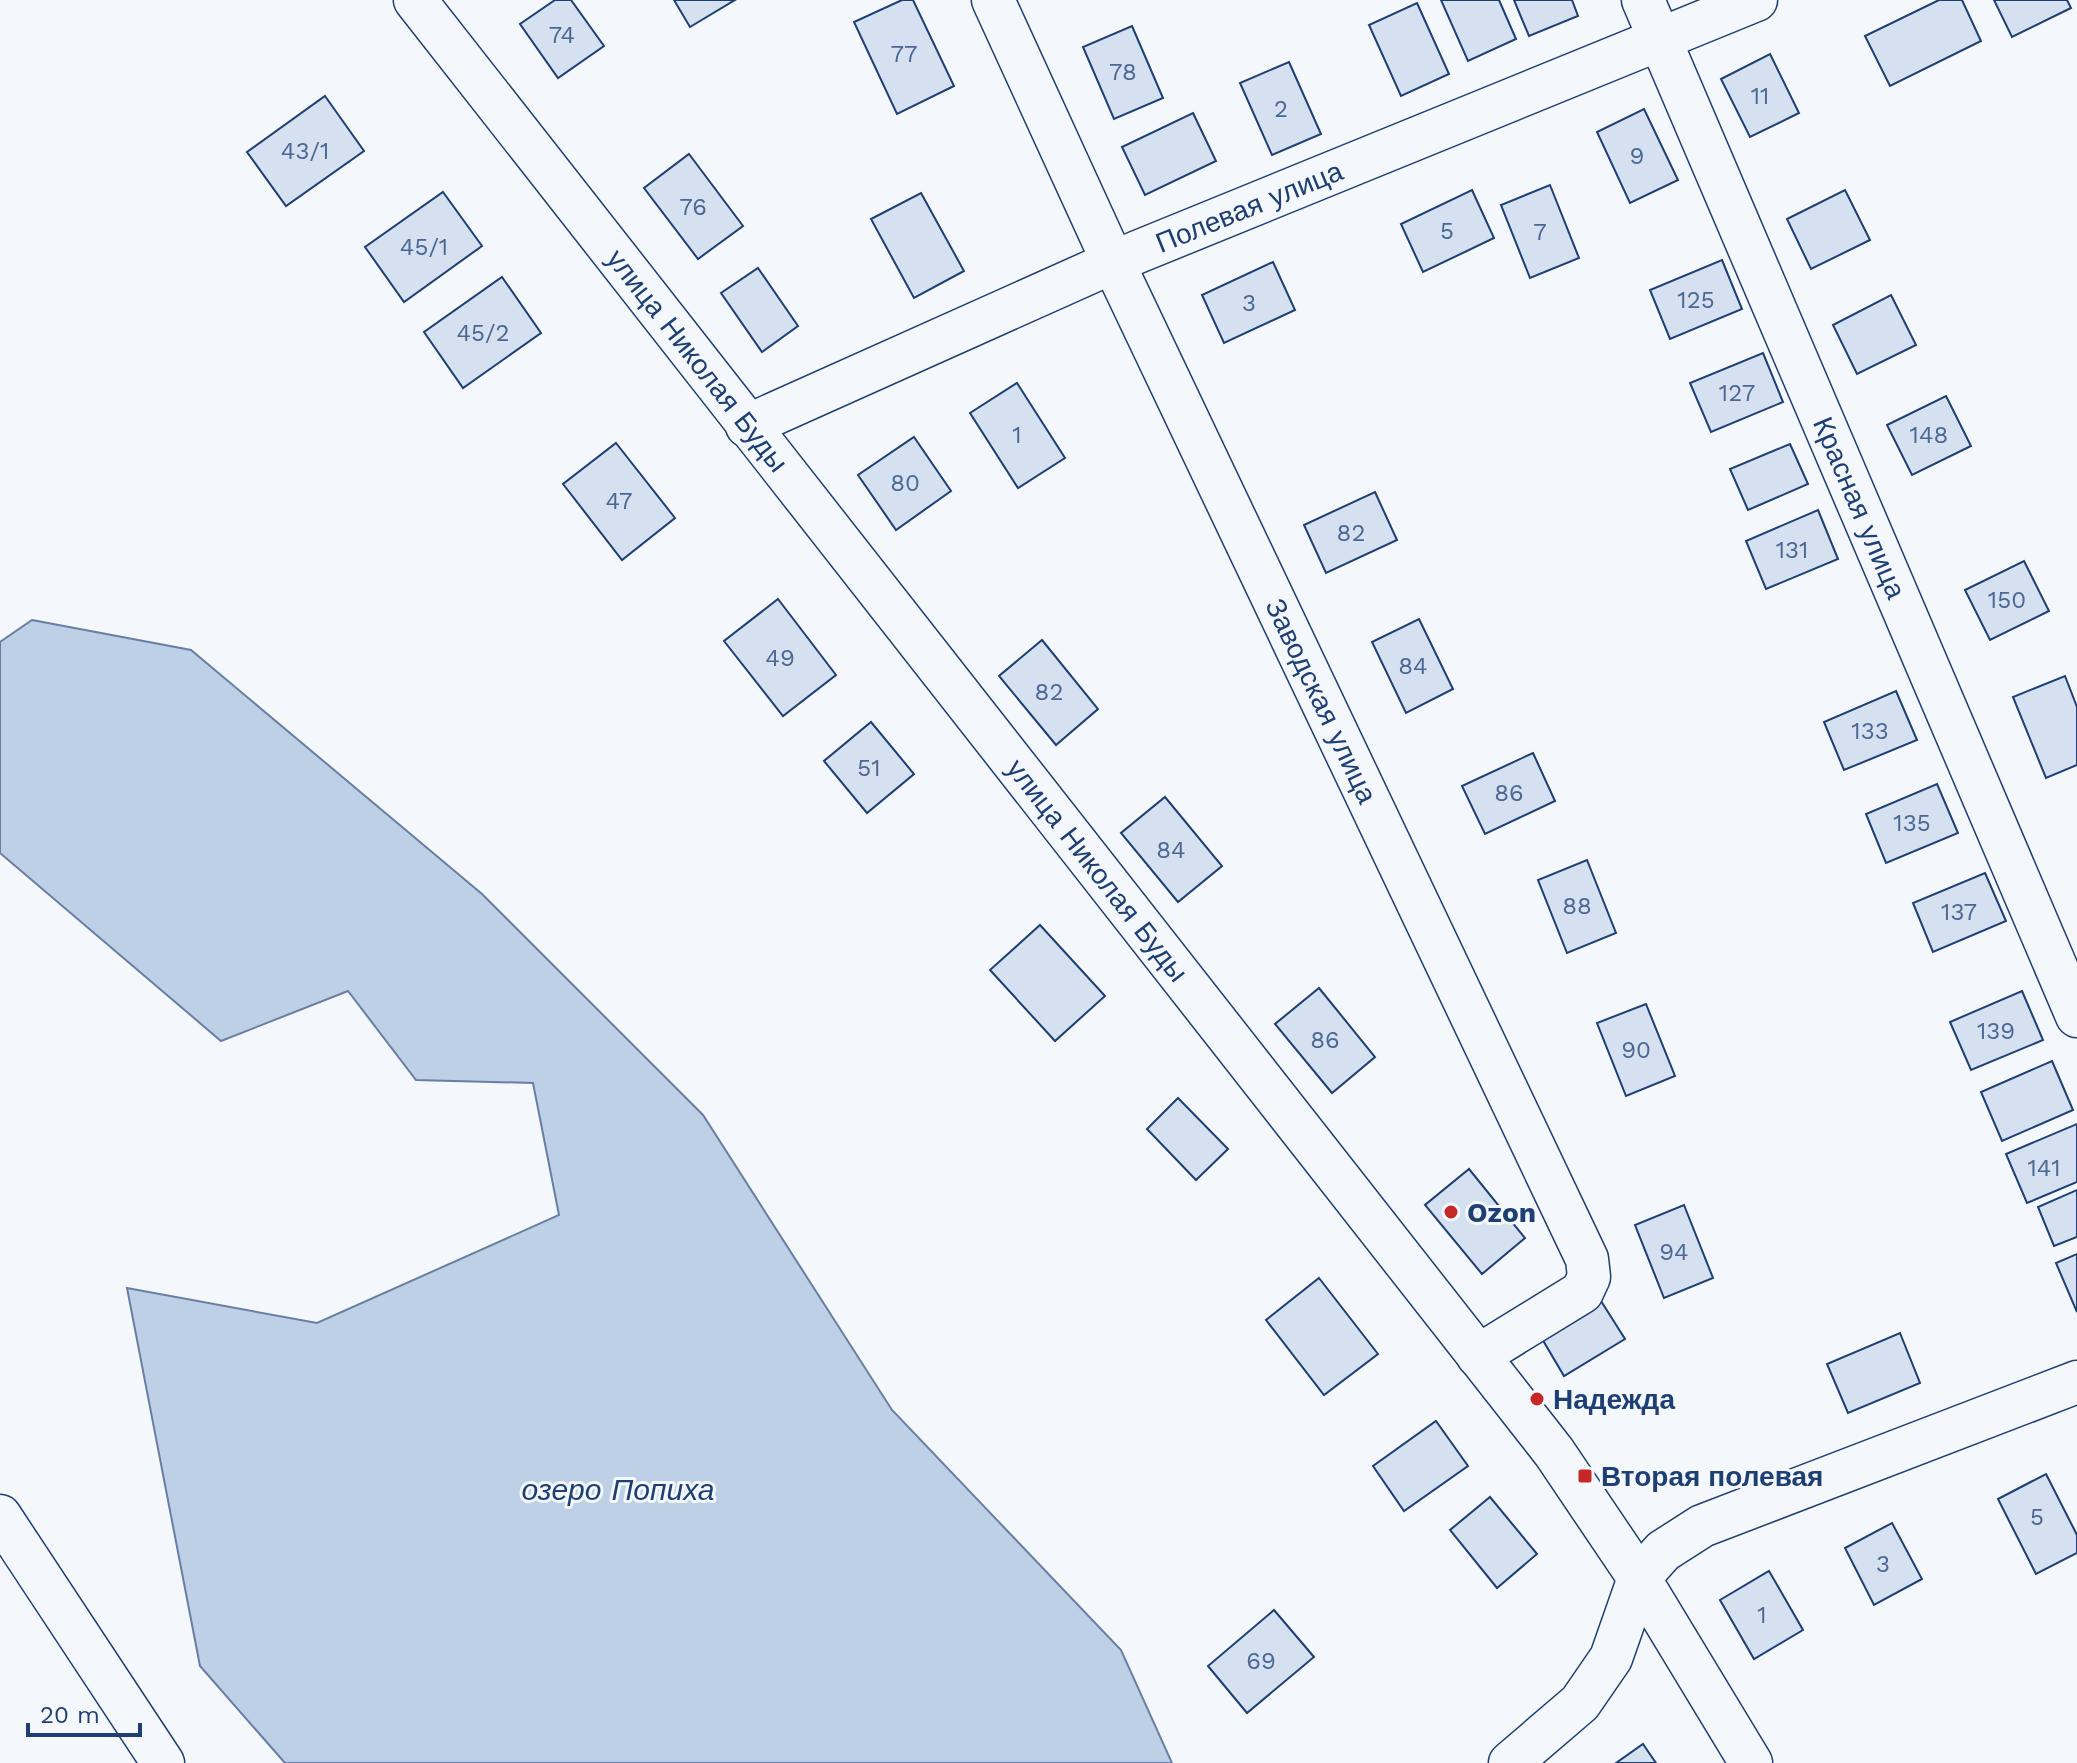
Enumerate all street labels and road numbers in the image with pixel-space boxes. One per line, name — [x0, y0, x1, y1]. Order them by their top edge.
street label: Полевая улица — [1151, 154, 1348, 259]
street label: улица Николая Буды — [600, 242, 795, 478]
street label: Красная улица — [1807, 412, 1913, 604]
street label: Заводская улица — [1259, 593, 1384, 809]
street label: улица Николая Буды — [1000, 752, 1195, 988]

